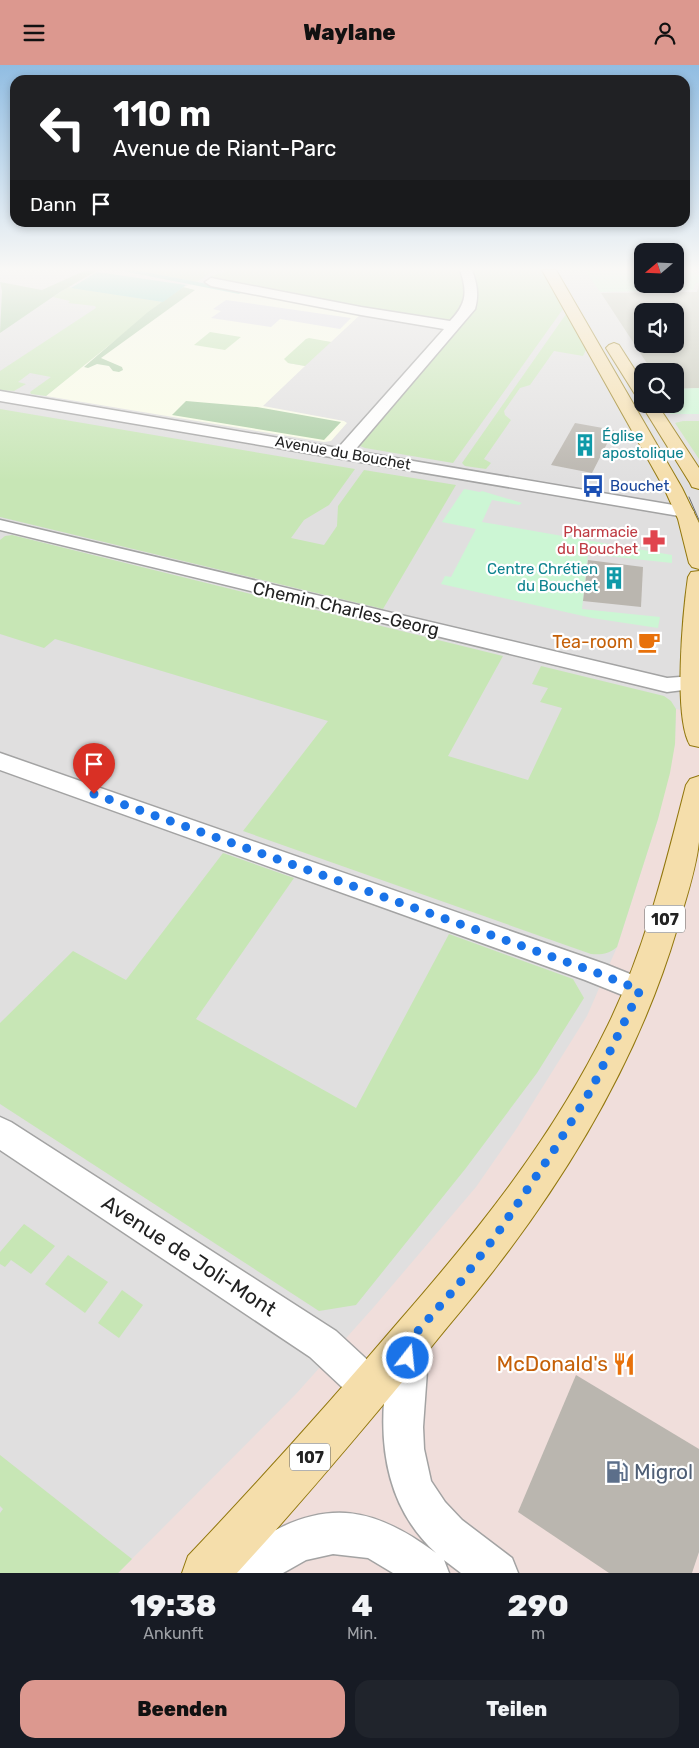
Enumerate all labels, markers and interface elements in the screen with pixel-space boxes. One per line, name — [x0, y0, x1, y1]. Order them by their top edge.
icon: menu — [20, 19, 48, 47]
text: Waylane — [303, 19, 396, 46]
icon: person — [651, 19, 679, 47]
text: 110 m — [113, 93, 211, 135]
icon: left — [30, 95, 95, 160]
text: Avenue de Riant-Parc — [113, 135, 337, 162]
icon: arrive — [87, 190, 115, 218]
text: Dann — [30, 193, 77, 216]
north arrow — [634, 243, 684, 293]
map controls — [634, 243, 684, 413]
button: sound — [634, 303, 684, 353]
button: search — [634, 363, 684, 413]
place label: Église apostolique — [602, 427, 684, 462]
street label: Avenue du Bouchet — [274, 432, 412, 474]
building icon: Église apostolique — [572, 432, 598, 458]
bus stop icon: Bouchet — [580, 473, 606, 499]
place label: Bouchet — [610, 477, 669, 495]
place label: Pharmacie du Bouchet — [557, 523, 638, 558]
pharmacy icon: Pharmacie du Bouchet — [641, 528, 667, 554]
place label: Centre Chrétien du Bouchet — [487, 560, 598, 595]
building icon: Centre Chrétien du Bouchet — [601, 565, 627, 591]
street label: Chemin Charles-Georg — [251, 577, 441, 641]
cafe icon: Tea-room — [636, 629, 662, 655]
place label: Tea-room — [552, 631, 633, 653]
pin — [73, 743, 115, 794]
icon: arrive — [80, 750, 108, 778]
road number: 107 — [645, 906, 685, 933]
street label: Avenue de Joli-Mont — [97, 1190, 281, 1321]
position arrow — [381, 1331, 433, 1383]
place label: McDonald's — [496, 1351, 608, 1376]
restaurant icon: McDonald's — [611, 1351, 637, 1377]
road number: 107 — [290, 1443, 330, 1470]
fuel station icon: Migrol — [604, 1459, 630, 1485]
place label: Migrol — [634, 1459, 693, 1484]
text: 19:38 — [130, 1588, 217, 1624]
text: 4 — [351, 1588, 373, 1624]
text: 290 — [508, 1588, 569, 1624]
text: Ankunft — [143, 1624, 204, 1643]
text: Min. — [347, 1624, 377, 1643]
text: m — [531, 1624, 545, 1643]
button: Beenden — [20, 1680, 345, 1738]
button: Teilen — [355, 1680, 679, 1738]

